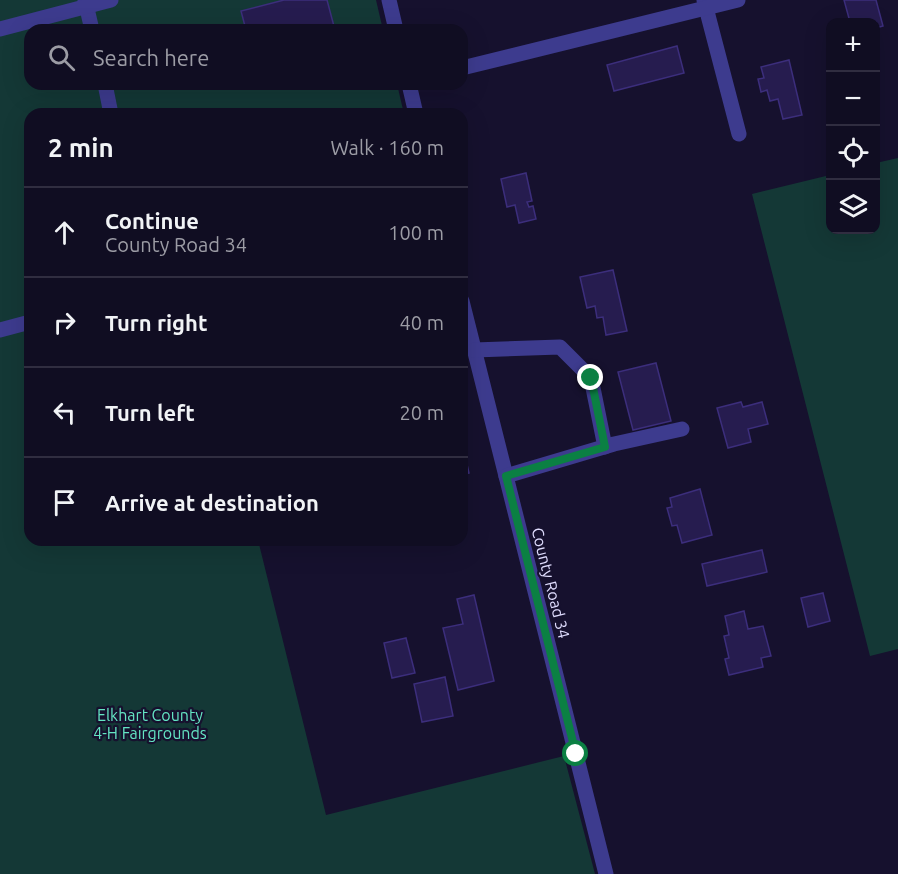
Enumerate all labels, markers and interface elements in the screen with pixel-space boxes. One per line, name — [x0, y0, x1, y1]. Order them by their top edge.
map controls — [826, 18, 880, 234]
button: + — [826, 18, 880, 72]
search box — [24, 24, 468, 90]
icon: search — [45, 41, 78, 74]
text: Search here — [93, 45, 209, 70]
button: − — [826, 72, 880, 126]
button: locate — [826, 126, 880, 180]
text: 2 min — [48, 133, 114, 162]
text: Walk · 160 m — [331, 136, 444, 159]
button: layers — [826, 180, 880, 234]
text: Continue — [105, 208, 199, 233]
icon: ahead — [48, 216, 81, 249]
text: 100 m — [388, 221, 444, 244]
text: County Road 34 — [105, 233, 247, 256]
icon: right — [48, 306, 81, 339]
text: Turn right — [105, 310, 207, 335]
text: 40 m — [400, 311, 444, 334]
route end — [577, 364, 603, 390]
icon: left — [48, 396, 81, 429]
text: Turn left — [105, 400, 195, 425]
text: 20 m — [400, 401, 444, 424]
icon: arrive — [48, 486, 81, 519]
text: Arrive at destination — [105, 490, 319, 515]
street label: County Road 34 — [529, 526, 573, 640]
park label: Elkhart County 4-H Fairgrounds — [93, 706, 207, 742]
route start — [562, 740, 588, 766]

